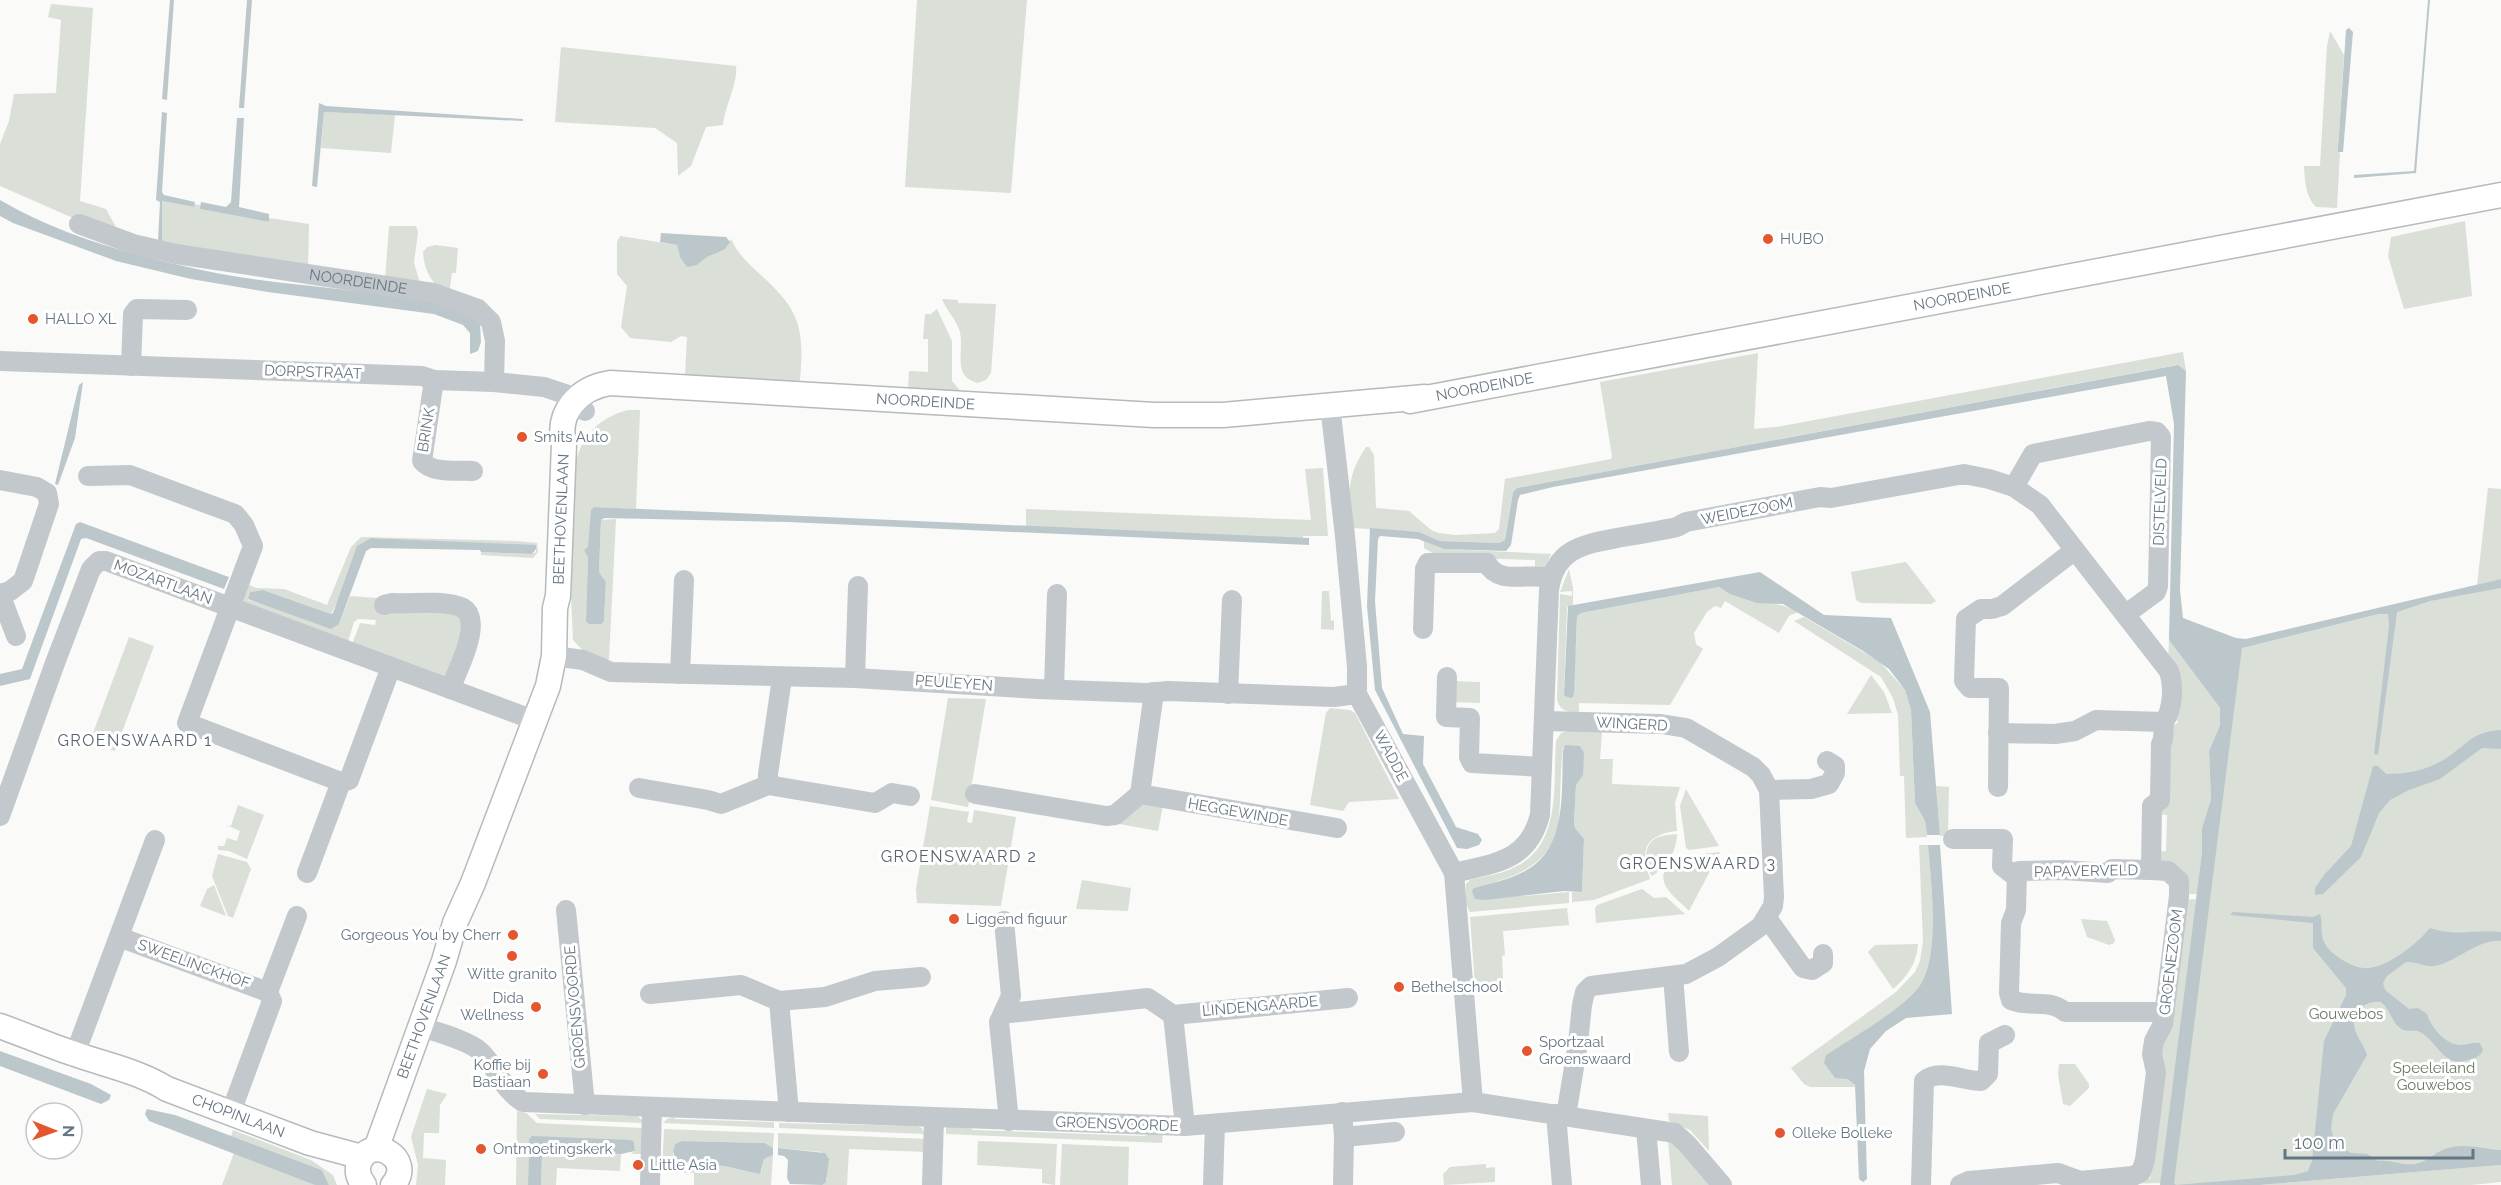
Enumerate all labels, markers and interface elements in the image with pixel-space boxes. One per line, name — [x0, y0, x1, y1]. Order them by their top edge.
place label: HUBO — [1780, 230, 1824, 248]
marker: HUBO — [1761, 232, 1775, 246]
street label: NOORDEINDE — [308, 265, 408, 298]
street label: NOORDEINDE — [1912, 279, 2013, 315]
place label: HALLO XL — [45, 310, 117, 328]
marker: HALLO XL — [26, 312, 40, 326]
street label: DORPSTRAAT — [264, 361, 362, 383]
street label: NOORDEINDE — [1434, 369, 1535, 405]
street label: NOORDEINDE — [876, 390, 976, 413]
street label: BRINK — [414, 406, 438, 453]
place label: Smits Auto — [534, 428, 609, 446]
marker: Smits Auto — [515, 430, 529, 444]
street label: BEETHOVENLAAN — [549, 453, 573, 585]
street label: DISTELVELD — [2149, 458, 2171, 546]
street label: WEIDEZOOM — [1699, 493, 1795, 529]
street label: MOZARTLAAN — [111, 556, 215, 608]
street label: PEULEYEN — [914, 671, 994, 695]
street label: WINGERD — [1596, 713, 1668, 735]
street label: WADDE — [1370, 727, 1412, 785]
district label: GROENSWAARD 1 — [57, 731, 213, 750]
street label: HEGGEWINDE — [1186, 794, 1290, 830]
district label: GROENSWAARD 2 — [881, 847, 1037, 866]
district label: GROENSWAARD 3 — [1620, 854, 1776, 873]
street label: PAPAVERVELD — [2034, 861, 2139, 881]
street label: GROENEZOOM — [2156, 908, 2186, 1016]
place label: Liggend figuur — [966, 910, 1068, 928]
marker: Liggend figuur — [947, 912, 961, 926]
place label: Gorgeous You by Cherr — [341, 926, 502, 944]
marker: Gorgeous You by Cherr — [506, 928, 520, 942]
street label: SWEELINCKHOF — [135, 935, 253, 993]
street label: GROENSVOORDE — [561, 945, 589, 1069]
marker: Witte granito — [505, 949, 519, 963]
street label: BEETHOVENLAAN — [393, 952, 454, 1081]
place label: Witte granito — [467, 965, 557, 983]
place label: Bethelschool — [1411, 978, 1503, 996]
marker: Bethelschool — [1392, 980, 1406, 994]
place label: Dida Wellness — [460, 989, 524, 1024]
street label: LINDENGAARDE — [1201, 992, 1319, 1020]
marker: Dida Wellness — [529, 1000, 543, 1014]
park label: Gouwebos — [2309, 1005, 2383, 1023]
place label: Sportzaal Groenswaard — [1539, 1033, 1631, 1068]
marker: Sportzaal Groenswaard — [1520, 1044, 1534, 1058]
place label: Koffie bij Bastiaan — [472, 1056, 531, 1091]
park label: Speeleiland Gouwebos — [2393, 1059, 2475, 1094]
marker: Koffie bij Bastiaan — [536, 1067, 550, 1081]
street label: CHOPINLAAN — [189, 1090, 287, 1142]
north arrow — [24, 1101, 84, 1161]
street label: GROENSVOORDE — [1055, 1113, 1179, 1135]
scale bar — [2285, 1122, 2472, 1160]
place label: Olleke Bolleke — [1792, 1124, 1893, 1142]
text: N — [59, 1125, 78, 1138]
marker: Olleke Bolleke — [1773, 1126, 1787, 1140]
text: 100 m — [2294, 1132, 2345, 1153]
place label: Ontmoetingskerk — [493, 1140, 613, 1158]
marker: Ontmoetingskerk — [474, 1142, 488, 1156]
place label: Little Asia — [650, 1156, 717, 1174]
marker: Little Asia — [631, 1158, 645, 1172]

